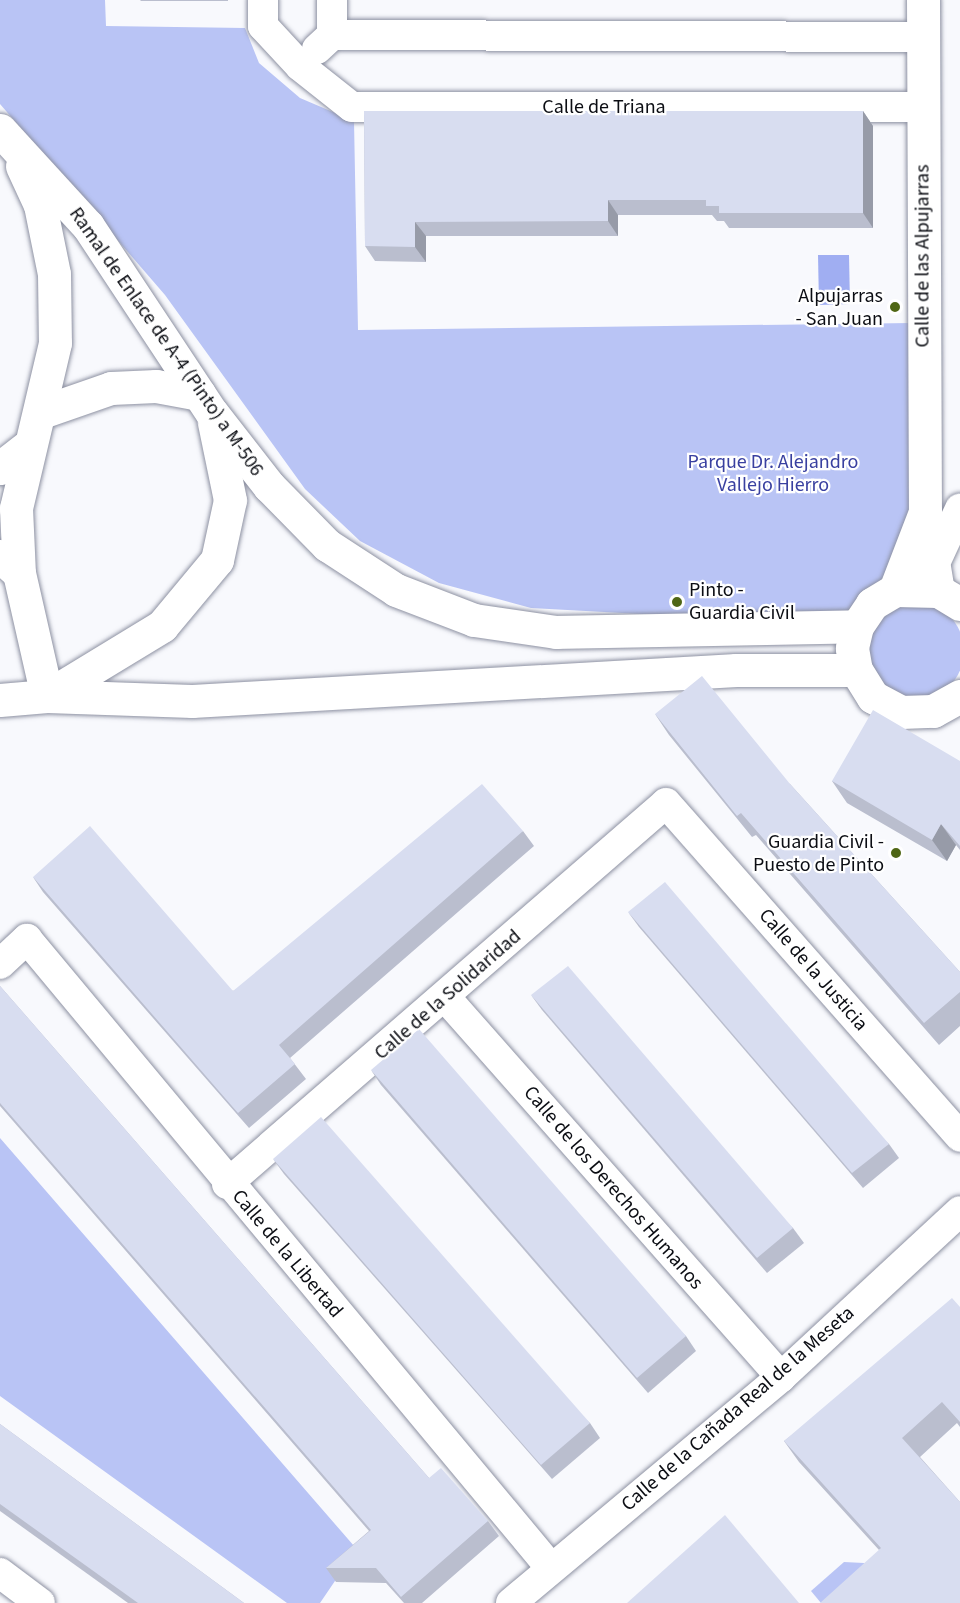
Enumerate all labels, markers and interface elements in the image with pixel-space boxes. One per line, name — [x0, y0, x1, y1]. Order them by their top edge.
street label: Calle de Triana — [542, 95, 666, 119]
street label: Calle de las Alpujarras — [911, 164, 935, 348]
street label: Ramal de Enlace de A-4 (Pinto) a M-506 — [64, 203, 268, 481]
place label: Alpujarras - San Juan — [796, 284, 883, 331]
marker: Alpujarras - San Juan — [888, 300, 902, 314]
park label: Parque Dr. Alejandro Vallejo Hierro — [688, 450, 858, 497]
place label: Pinto - Guardia Civil — [689, 578, 795, 625]
marker: Pinto - Guardia Civil — [670, 595, 684, 609]
place label: Guardia Civil - Puesto de Pinto — [753, 830, 884, 877]
marker: Guardia Civil - Puesto de Pinto — [889, 846, 903, 860]
street label: Calle de la Justicia — [753, 904, 873, 1036]
street label: Calle de la Solidaridad — [370, 925, 526, 1065]
street label: Calle de los Derechos Humanos — [518, 1081, 708, 1295]
street label: Calle de la Libertad — [226, 1185, 348, 1323]
street label: Calle de la Cañada Real de la Meseta — [617, 1301, 859, 1517]

